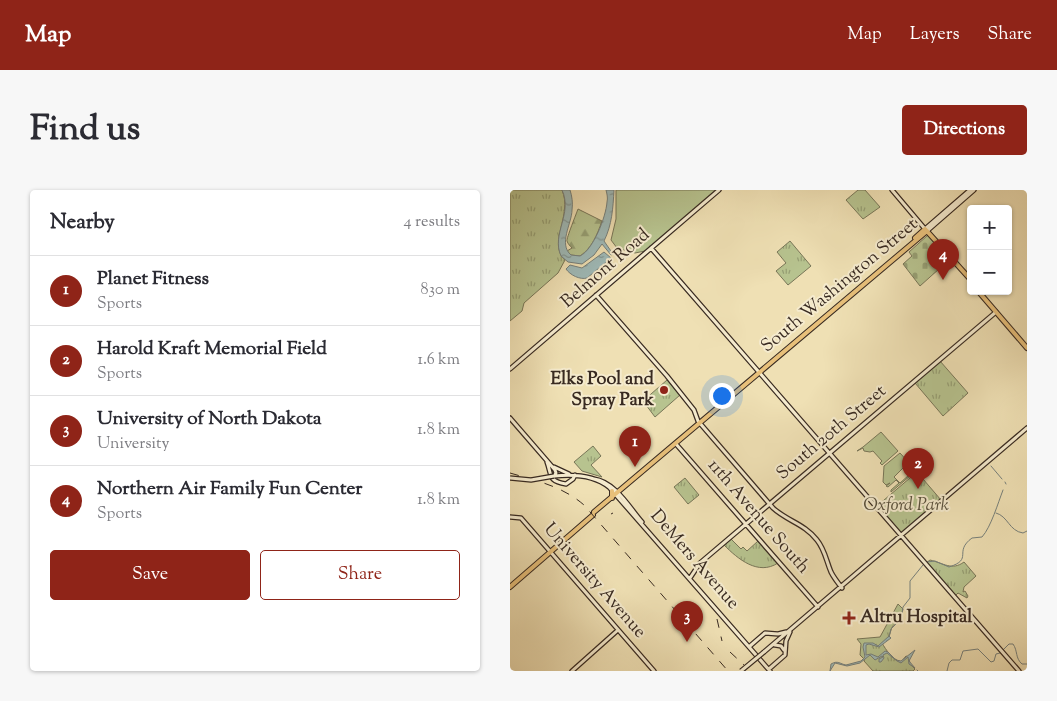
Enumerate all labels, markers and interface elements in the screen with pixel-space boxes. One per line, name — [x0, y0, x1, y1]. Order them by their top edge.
text: Map — [25, 18, 71, 52]
text: Map — [847, 22, 882, 48]
text: Layers — [910, 22, 960, 48]
text: Share — [988, 22, 1032, 48]
text: Find us — [30, 105, 140, 156]
button: Directions — [902, 105, 1027, 155]
map controls — [967, 205, 1012, 295]
button: + — [967, 205, 1012, 250]
text: Nearby — [50, 208, 115, 238]
text: 4 results — [404, 211, 460, 234]
street label: South Washington Street — [756, 213, 924, 359]
street label: Belmont Road — [556, 223, 656, 315]
pin: 4 — [927, 239, 959, 280]
button: − — [967, 250, 1012, 295]
text: Planet Fitness — [97, 266, 209, 293]
text: 1 — [63, 279, 69, 302]
text: 830 m — [421, 279, 460, 302]
text: Sports — [97, 293, 142, 316]
text: Harold Kraft Memorial Field — [97, 336, 327, 363]
text: 2 — [62, 349, 70, 372]
text: 1.6 km — [418, 349, 460, 372]
text: Sports — [97, 363, 142, 386]
place label: Elks Pool and Spray Park — [550, 367, 655, 414]
street label: South 20th Street — [771, 379, 893, 487]
your location — [709, 383, 735, 409]
marker: Elks Pool and Spray Park — [658, 384, 670, 396]
text: University of North Dakota — [97, 406, 322, 433]
text: 3 — [63, 419, 69, 442]
text: 1.8 km — [417, 419, 460, 442]
pin: 1 — [619, 426, 651, 467]
text: University — [97, 433, 170, 456]
pin: 2 — [902, 448, 934, 489]
street label: 11th Avenue South — [701, 454, 815, 580]
text: Northern Air Family Fun Center — [97, 476, 362, 503]
text: 4 — [62, 489, 70, 512]
text: 1.8 km — [417, 489, 460, 512]
park label: Oxford Park — [863, 493, 949, 519]
text: Sports — [97, 503, 142, 526]
street label: DeMers Avenue — [643, 504, 745, 616]
street label: University Avenue — [536, 518, 652, 644]
button: Save — [50, 550, 250, 600]
button: Share — [260, 550, 460, 600]
pin: 3 — [671, 601, 703, 642]
place label: Altru Hospital — [860, 605, 973, 631]
marker: Altru Hospital — [842, 611, 856, 625]

